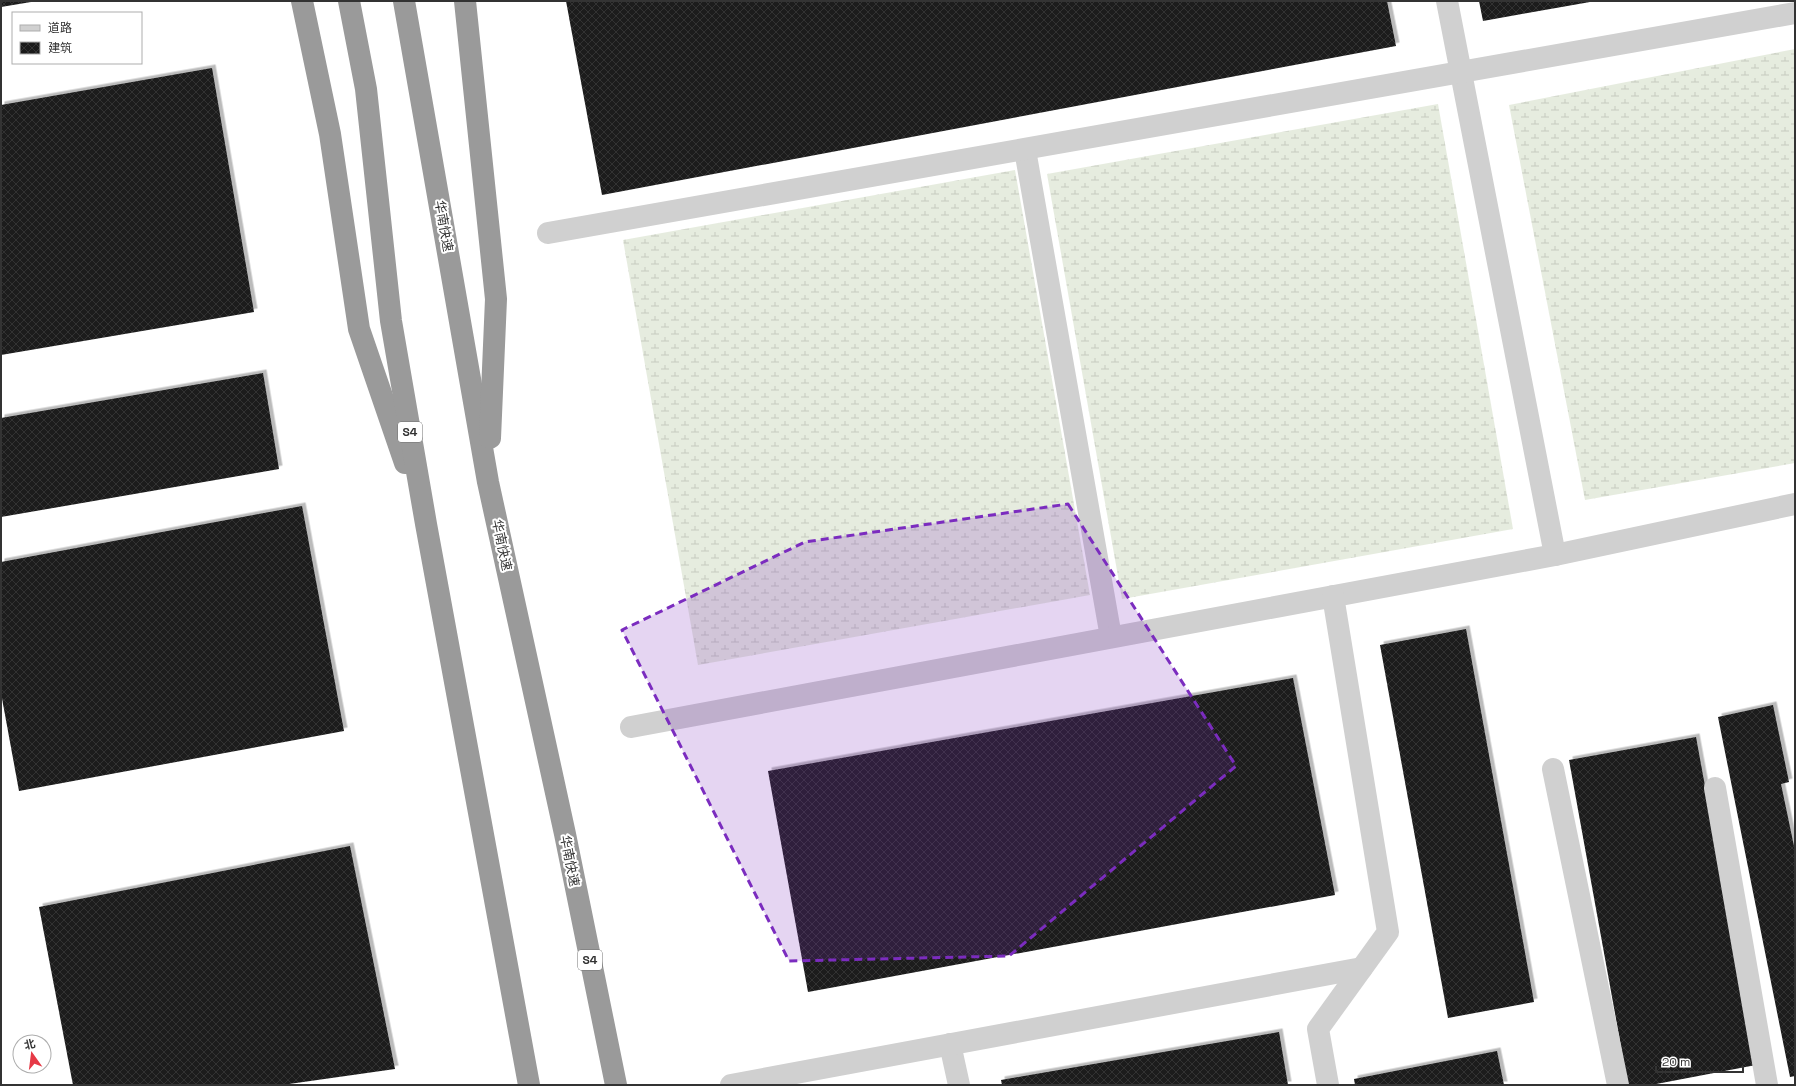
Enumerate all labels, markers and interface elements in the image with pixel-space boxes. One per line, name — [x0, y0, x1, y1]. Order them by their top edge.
legend — [12, 12, 142, 64]
text: 道路 — [48, 20, 72, 36]
text: 建筑 — [48, 40, 72, 56]
street label: 华南快速 — [431, 199, 457, 253]
road number: S4 — [398, 422, 422, 442]
street label: 华南快速 — [488, 518, 516, 572]
street label: 华南快速 — [557, 834, 583, 888]
road number: S4 — [578, 950, 602, 970]
north arrow — [12, 1034, 52, 1074]
text: 北 — [23, 1036, 37, 1052]
scale bar — [1656, 1048, 1743, 1074]
text: 20 m — [1662, 1054, 1690, 1070]

